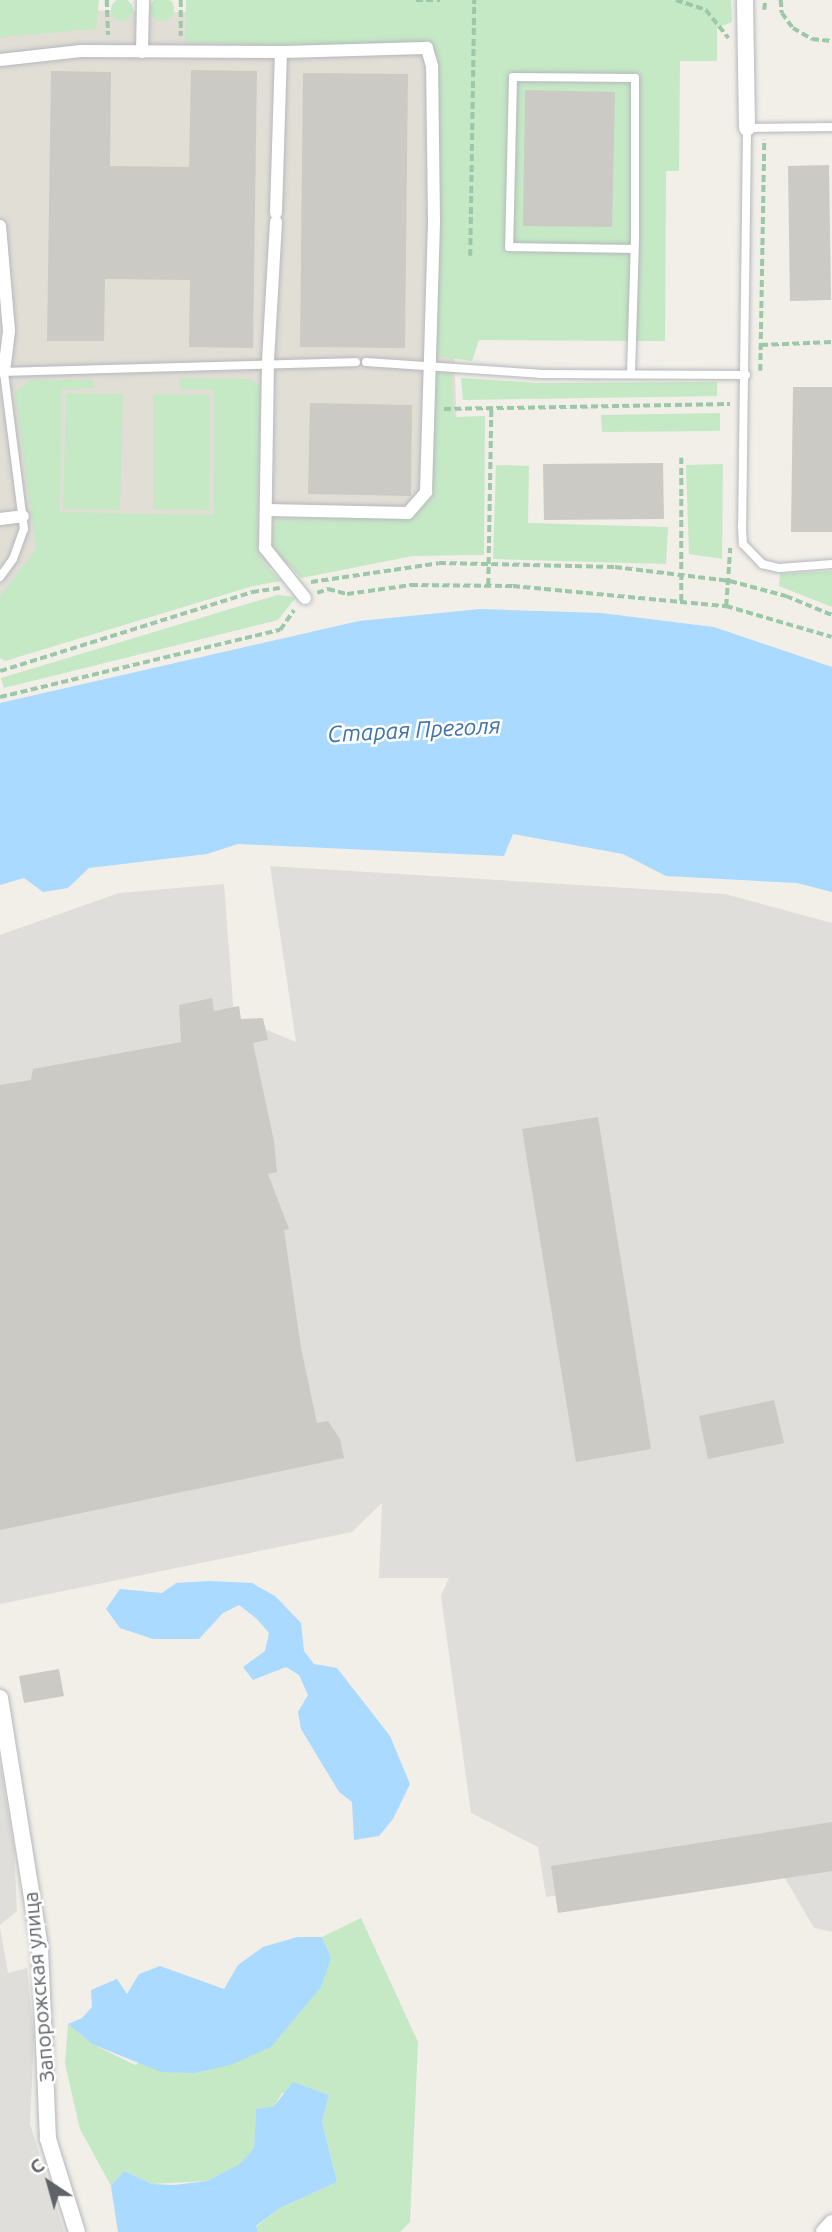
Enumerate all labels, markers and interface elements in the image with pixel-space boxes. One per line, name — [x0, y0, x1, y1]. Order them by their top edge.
water label: Старая Преголя — [327, 712, 501, 748]
street label: Запорожская улица — [17, 1891, 59, 2083]
north arrow — [14, 2148, 84, 2218]
text: С — [25, 2154, 48, 2178]

